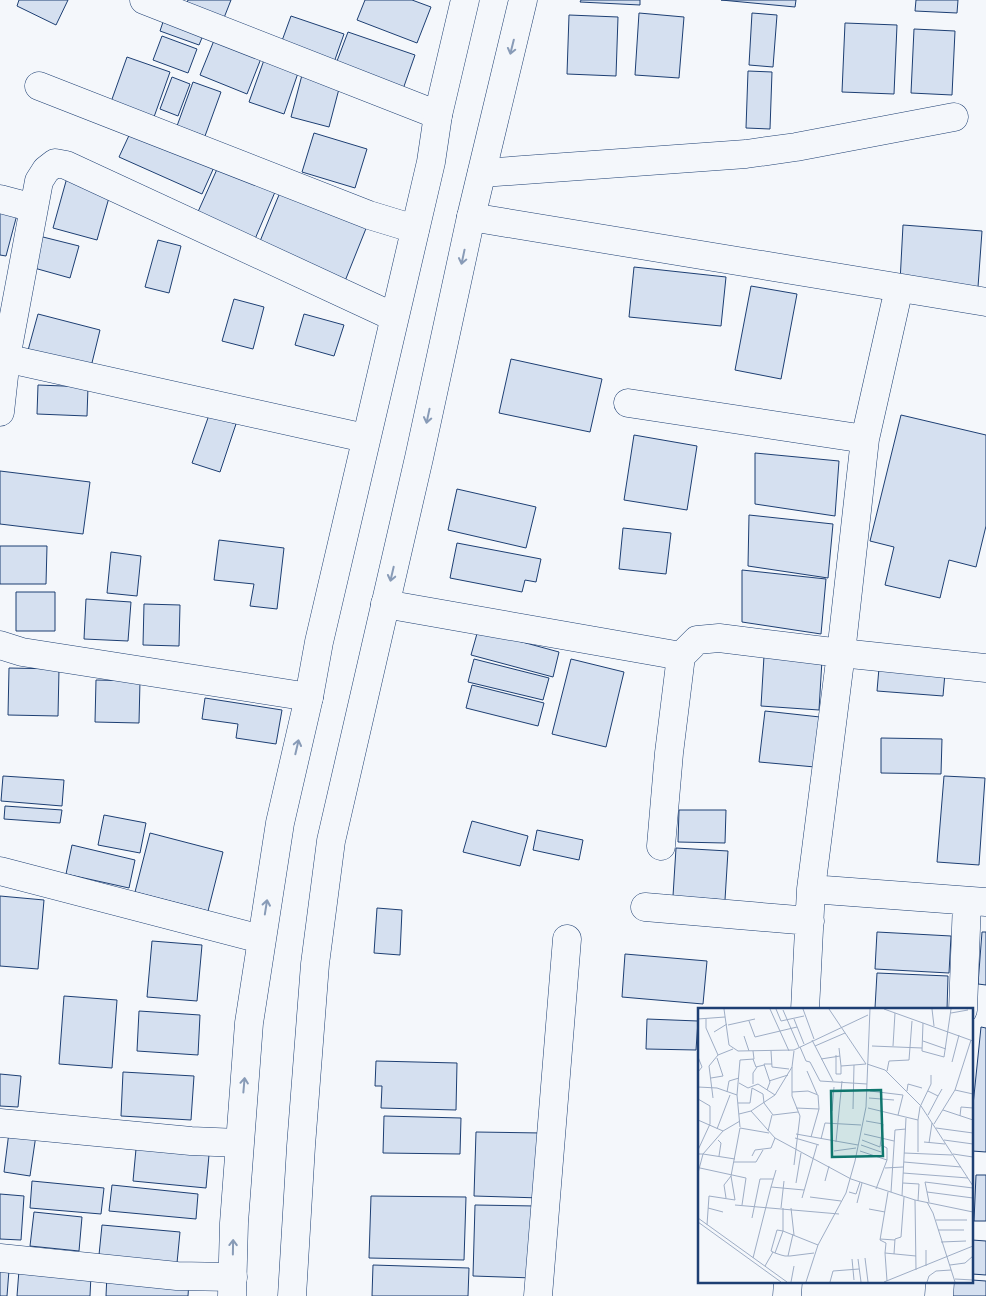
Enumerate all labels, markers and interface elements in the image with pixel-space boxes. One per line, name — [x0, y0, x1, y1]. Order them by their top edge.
one-way arrow — [507, 39, 516, 55]
one-way arrow — [458, 248, 467, 264]
one-way arrow — [423, 407, 433, 423]
one-way arrow — [387, 565, 396, 581]
one-way arrow — [293, 740, 302, 756]
one-way arrow — [261, 899, 271, 915]
inset map — [698, 1008, 974, 1284]
one-way arrow — [239, 1077, 249, 1093]
one-way arrow — [229, 1240, 238, 1256]

